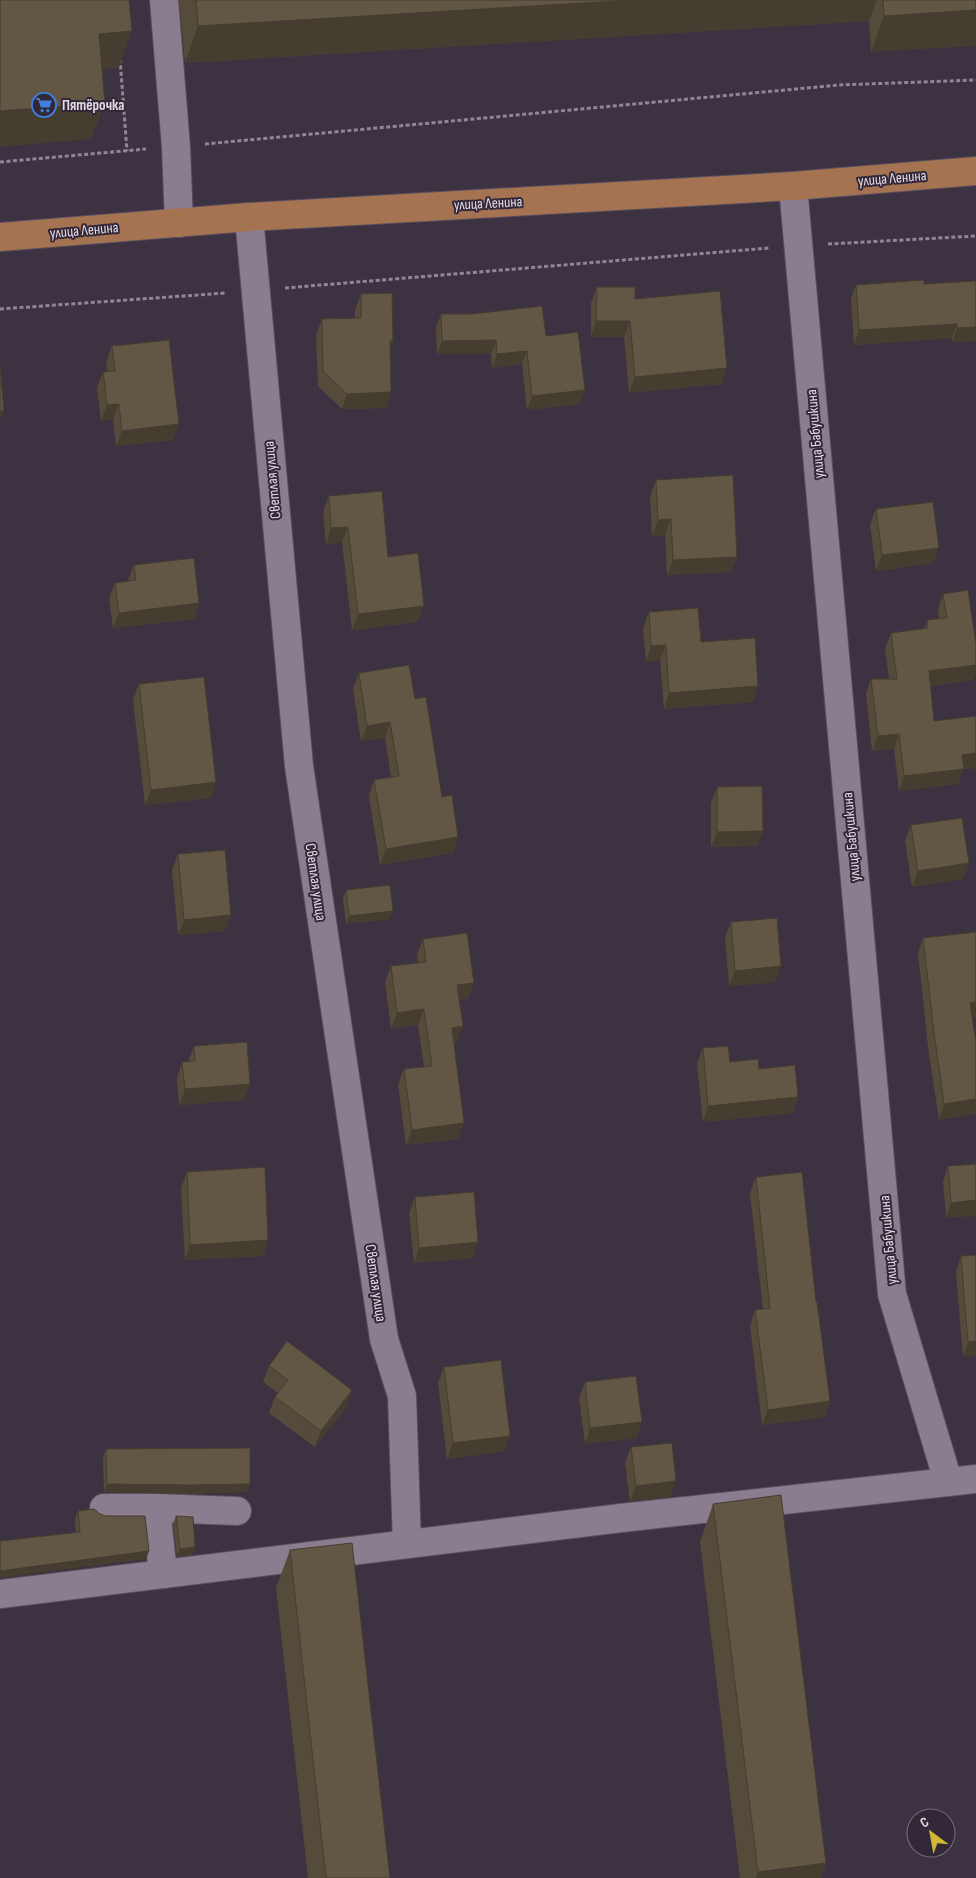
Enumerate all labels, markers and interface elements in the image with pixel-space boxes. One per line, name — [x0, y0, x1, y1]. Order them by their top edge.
supermarket icon: Пятёрочка — [31, 92, 57, 118]
place label: Пятёрочка — [62, 96, 124, 115]
street label: улица Ленина — [857, 166, 927, 191]
street label: улица Ленина — [453, 192, 523, 215]
street label: улица Ленина — [49, 218, 119, 243]
street label: улица Бабушкина — [802, 388, 829, 479]
street label: Светлая улица — [260, 440, 285, 520]
street label: улица Бабушкина — [838, 791, 865, 882]
street label: Светлая улица — [301, 842, 330, 922]
street label: улица Бабушкина — [875, 1194, 902, 1285]
street label: Светлая улица — [361, 1243, 390, 1323]
north arrow — [906, 1808, 956, 1858]
text: С — [917, 1813, 932, 1832]

